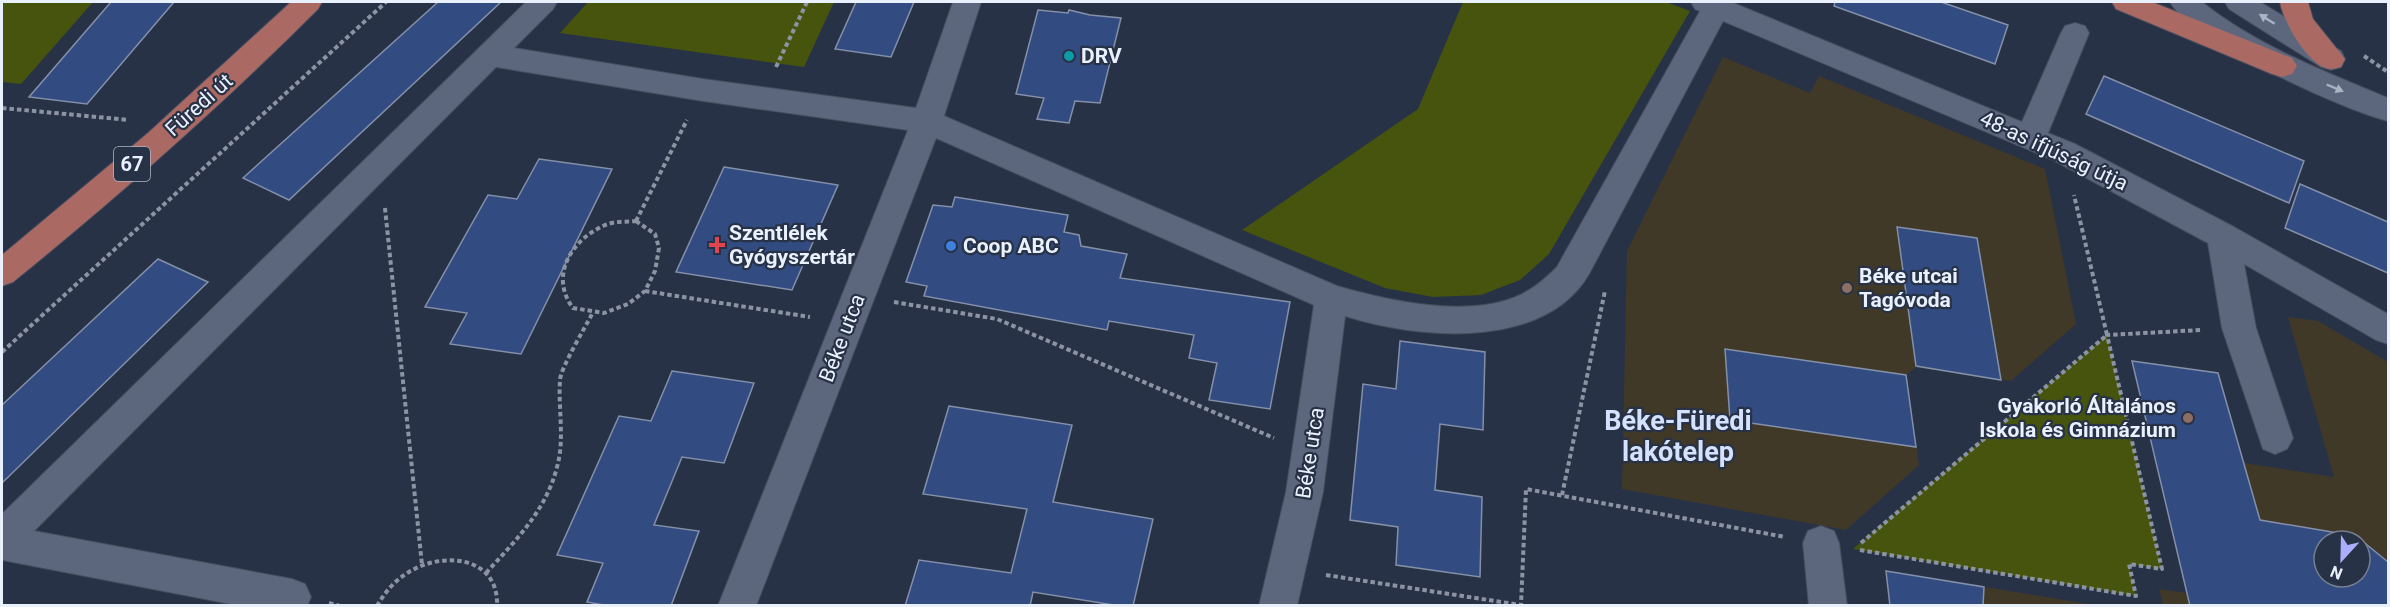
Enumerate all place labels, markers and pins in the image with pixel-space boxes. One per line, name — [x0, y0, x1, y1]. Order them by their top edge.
place label: DRV — [1081, 44, 1122, 68]
marker: DRV — [1062, 49, 1076, 63]
place label: Szentlélek Gyógyszertár — [729, 221, 855, 269]
place label: Coop ABC — [963, 234, 1059, 258]
marker: Szentlélek Gyógyszertár — [710, 238, 724, 252]
marker: Coop ABC — [944, 239, 958, 253]
place label: Béke utcai Tagóvoda — [1859, 264, 1958, 312]
marker: Béke utcai Tagóvoda — [1840, 281, 1854, 295]
place label: Gyakorló Általános Iskola és Gimnázium — [1979, 394, 2176, 442]
marker: Gyakorló Általános Iskola és Gimnázium — [2181, 411, 2195, 425]

